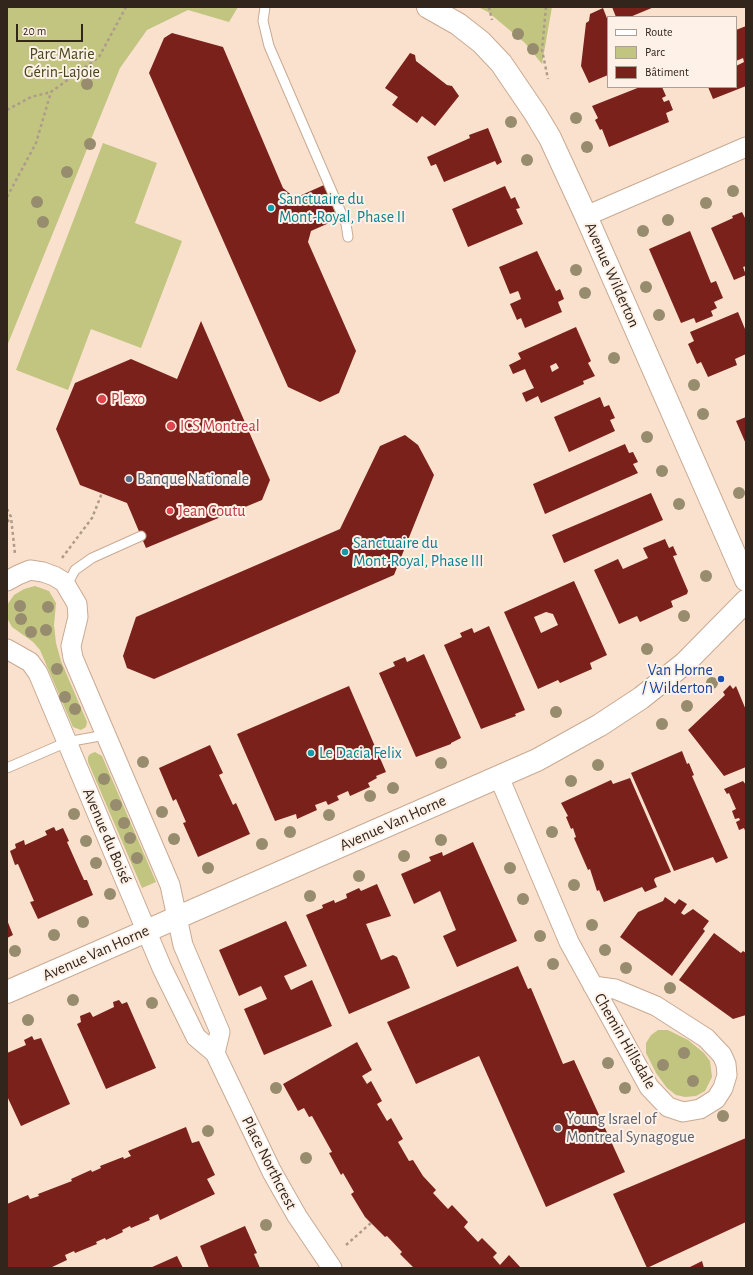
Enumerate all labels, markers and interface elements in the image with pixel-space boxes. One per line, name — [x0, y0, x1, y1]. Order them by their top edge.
scale bar — [18, 16, 85, 42]
legend — [607, 16, 737, 88]
text: 20 m — [23, 25, 46, 37]
text: Route — [645, 26, 672, 38]
park label: Parc Marie Gérin-Lajoie — [24, 44, 100, 82]
text: Parc — [645, 46, 665, 58]
text: Bâtiment — [645, 66, 689, 78]
place label: Sanctuaire du Mont-Royal, Phase II — [279, 189, 405, 227]
marker: Sanctuaire du Mont-Royal, Phase II — [266, 203, 276, 213]
street label: Avenue Wilderton — [580, 219, 644, 331]
place label: Plexo — [111, 389, 145, 409]
marker: Plexo — [96, 393, 108, 405]
place label: ICS Montreal — [180, 416, 260, 436]
marker: ICS Montreal — [165, 420, 177, 432]
place label: Banque Nationale — [137, 469, 249, 489]
marker: Banque Nationale — [124, 474, 134, 484]
place label: Jean Coutu — [178, 501, 245, 521]
marker: Jean Coutu — [165, 506, 175, 516]
place label: Sanctuaire du Mont-Royal, Phase III — [353, 533, 484, 571]
marker: Sanctuaire du Mont-Royal, Phase III — [340, 547, 350, 557]
place label: Van Horne / Wilderton — [642, 660, 713, 698]
marker: Van Horne / Wilderton — [716, 674, 726, 684]
place label: Le Dacia Felix — [319, 743, 402, 763]
marker: Le Dacia Felix — [306, 748, 316, 758]
street label: Avenue du Boisé — [78, 785, 136, 887]
street label: Avenue Van Horne — [337, 791, 449, 855]
street label: Avenue Van Horne — [40, 921, 152, 985]
street label: Chemin Hillsdale — [590, 990, 660, 1092]
place label: Young Israel of Montreal Synagogue — [566, 1109, 695, 1147]
street label: Place Northcrest — [237, 1113, 301, 1213]
marker: Young Israel of Montreal Synagogue — [553, 1123, 563, 1133]

